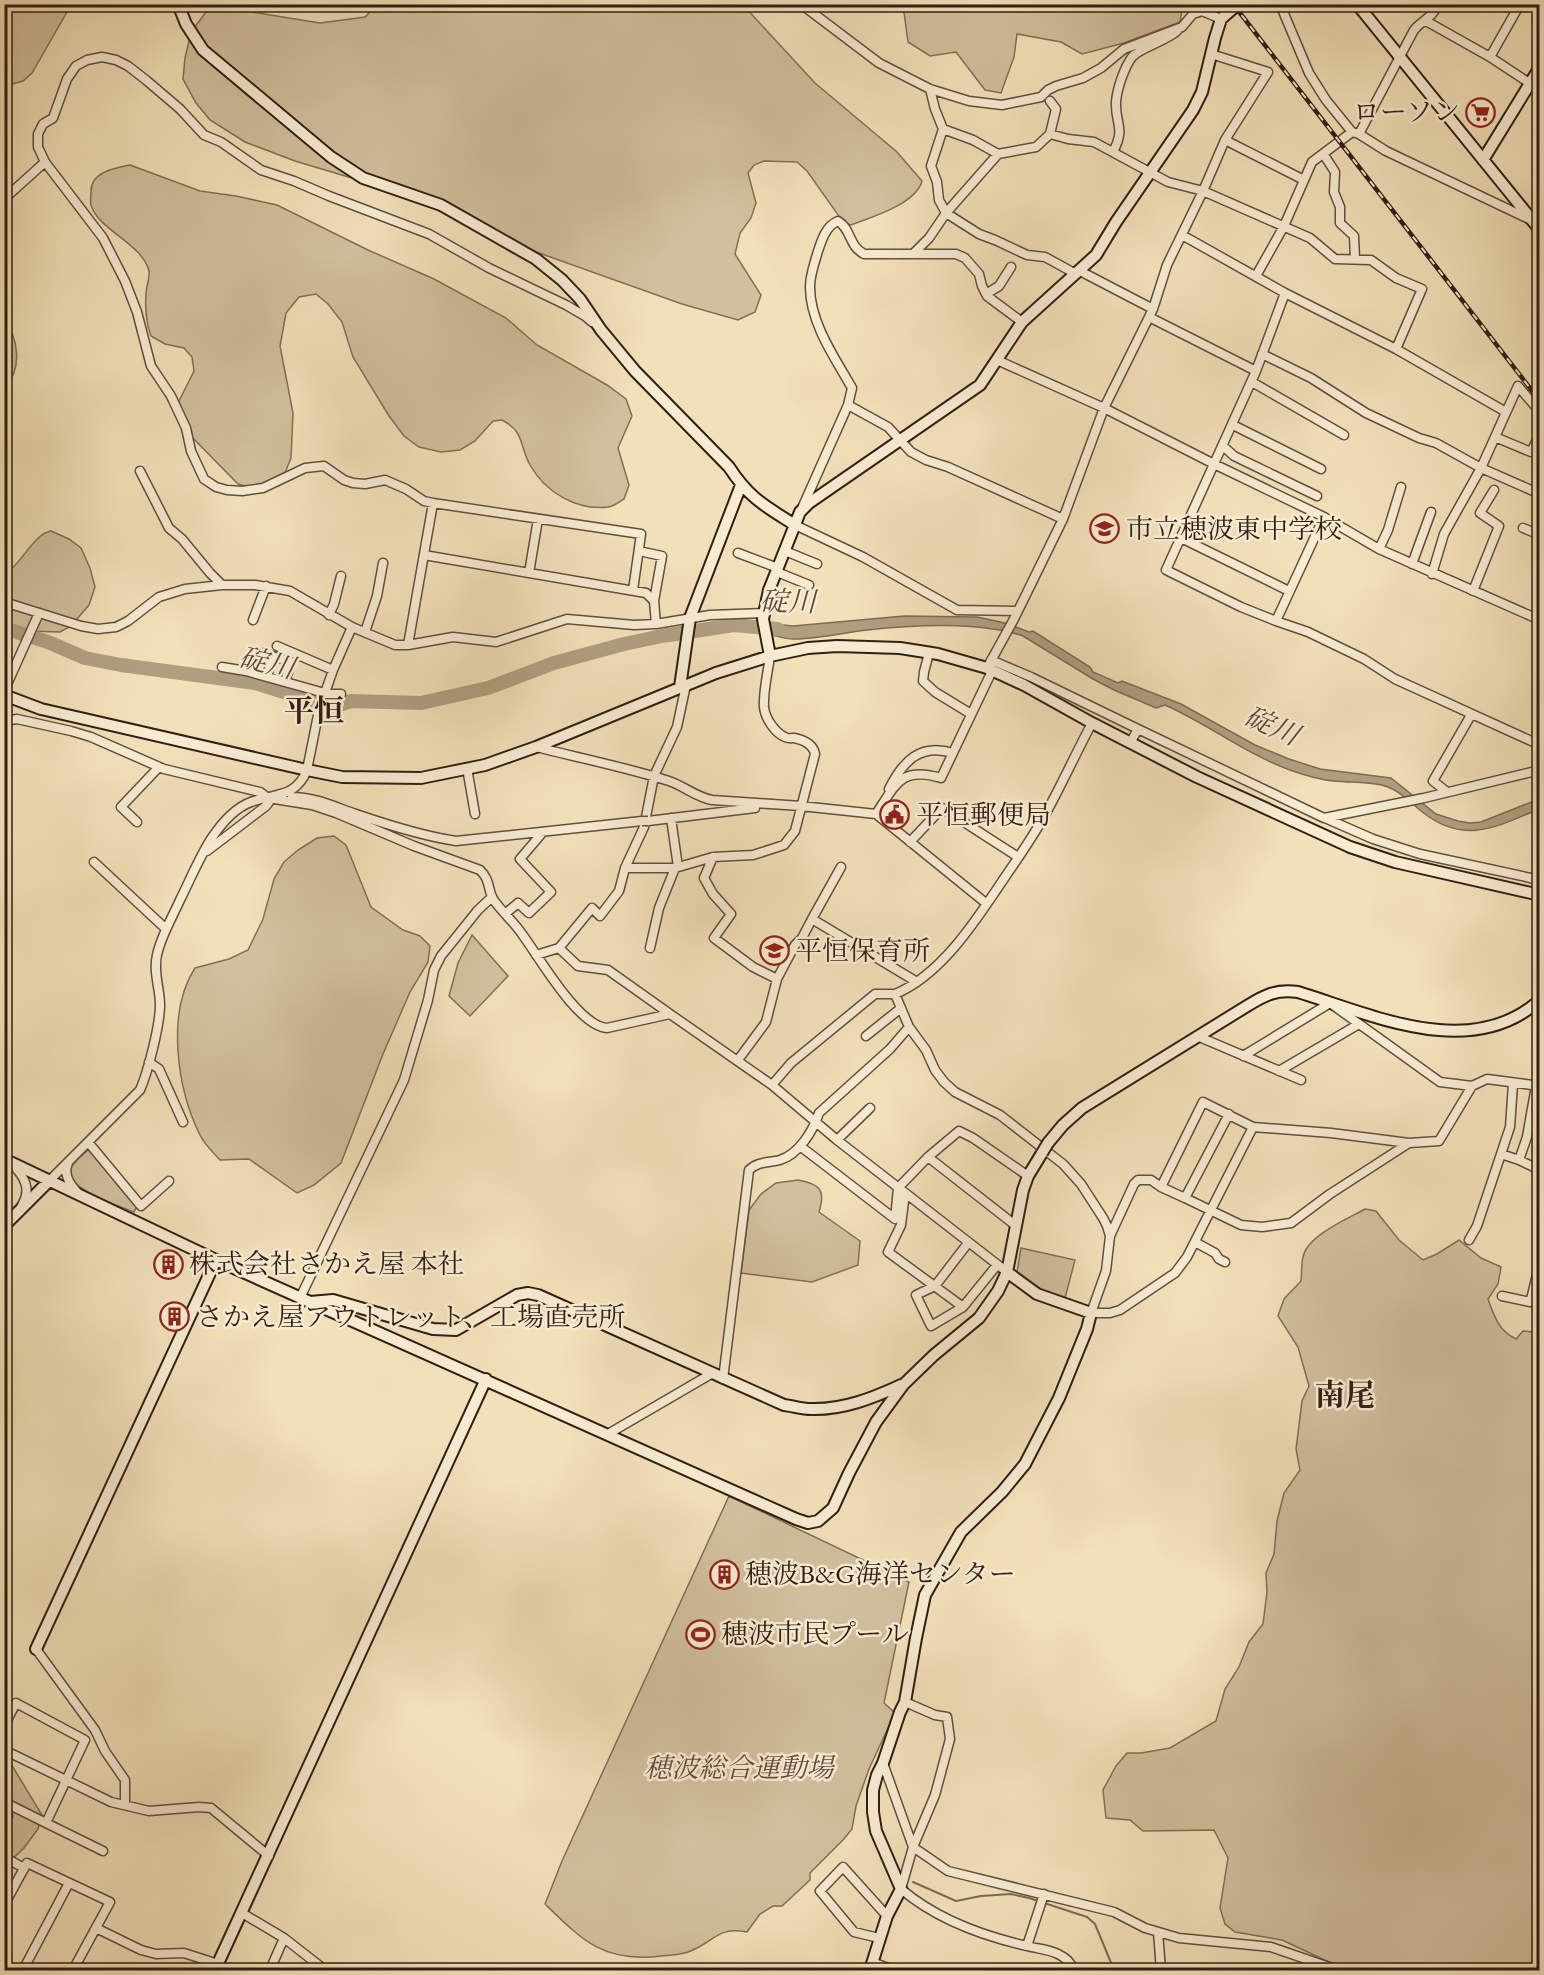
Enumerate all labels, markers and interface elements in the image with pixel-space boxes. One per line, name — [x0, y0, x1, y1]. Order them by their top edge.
place label: ローソン — [1353, 94, 1460, 129]
supermarket icon: ローソン — [1465, 96, 1497, 128]
place label: 市立穂波東中学校 — [1126, 511, 1342, 546]
school or university icon: 市立穂波東中学校 — [1089, 513, 1121, 545]
water label: 碇川 — [760, 583, 819, 620]
water label: 碇川 — [236, 638, 301, 687]
district label: 平恒 — [284, 691, 344, 730]
water label: 碇川 — [1239, 697, 1308, 754]
place label: 平恒郵便局 — [916, 797, 1051, 832]
public building icon: 平恒郵便局 — [879, 799, 911, 831]
place label: 平恒保育所 — [795, 933, 930, 968]
school or university icon: 平恒保育所 — [758, 935, 790, 967]
place label: 株式会社さかえ屋 本社 — [189, 1246, 464, 1281]
building icon: 株式会社さかえ屋 本社 — [152, 1248, 184, 1280]
place label: さかえ屋アウトレット、工場直売所 — [196, 1299, 625, 1334]
building icon: さかえ屋アウトレット、工場直売所 — [159, 1301, 191, 1333]
district label: 南尾 — [1315, 1375, 1375, 1414]
place label: 穂波B&G海洋センター — [745, 1556, 1016, 1591]
building icon: 穂波B&G海洋センター — [708, 1558, 740, 1590]
place label: 穂波市民プール — [721, 1616, 909, 1651]
sports icon: 穂波市民プール — [684, 1618, 716, 1650]
park label: 穂波総合運動場 — [645, 1750, 836, 1785]

